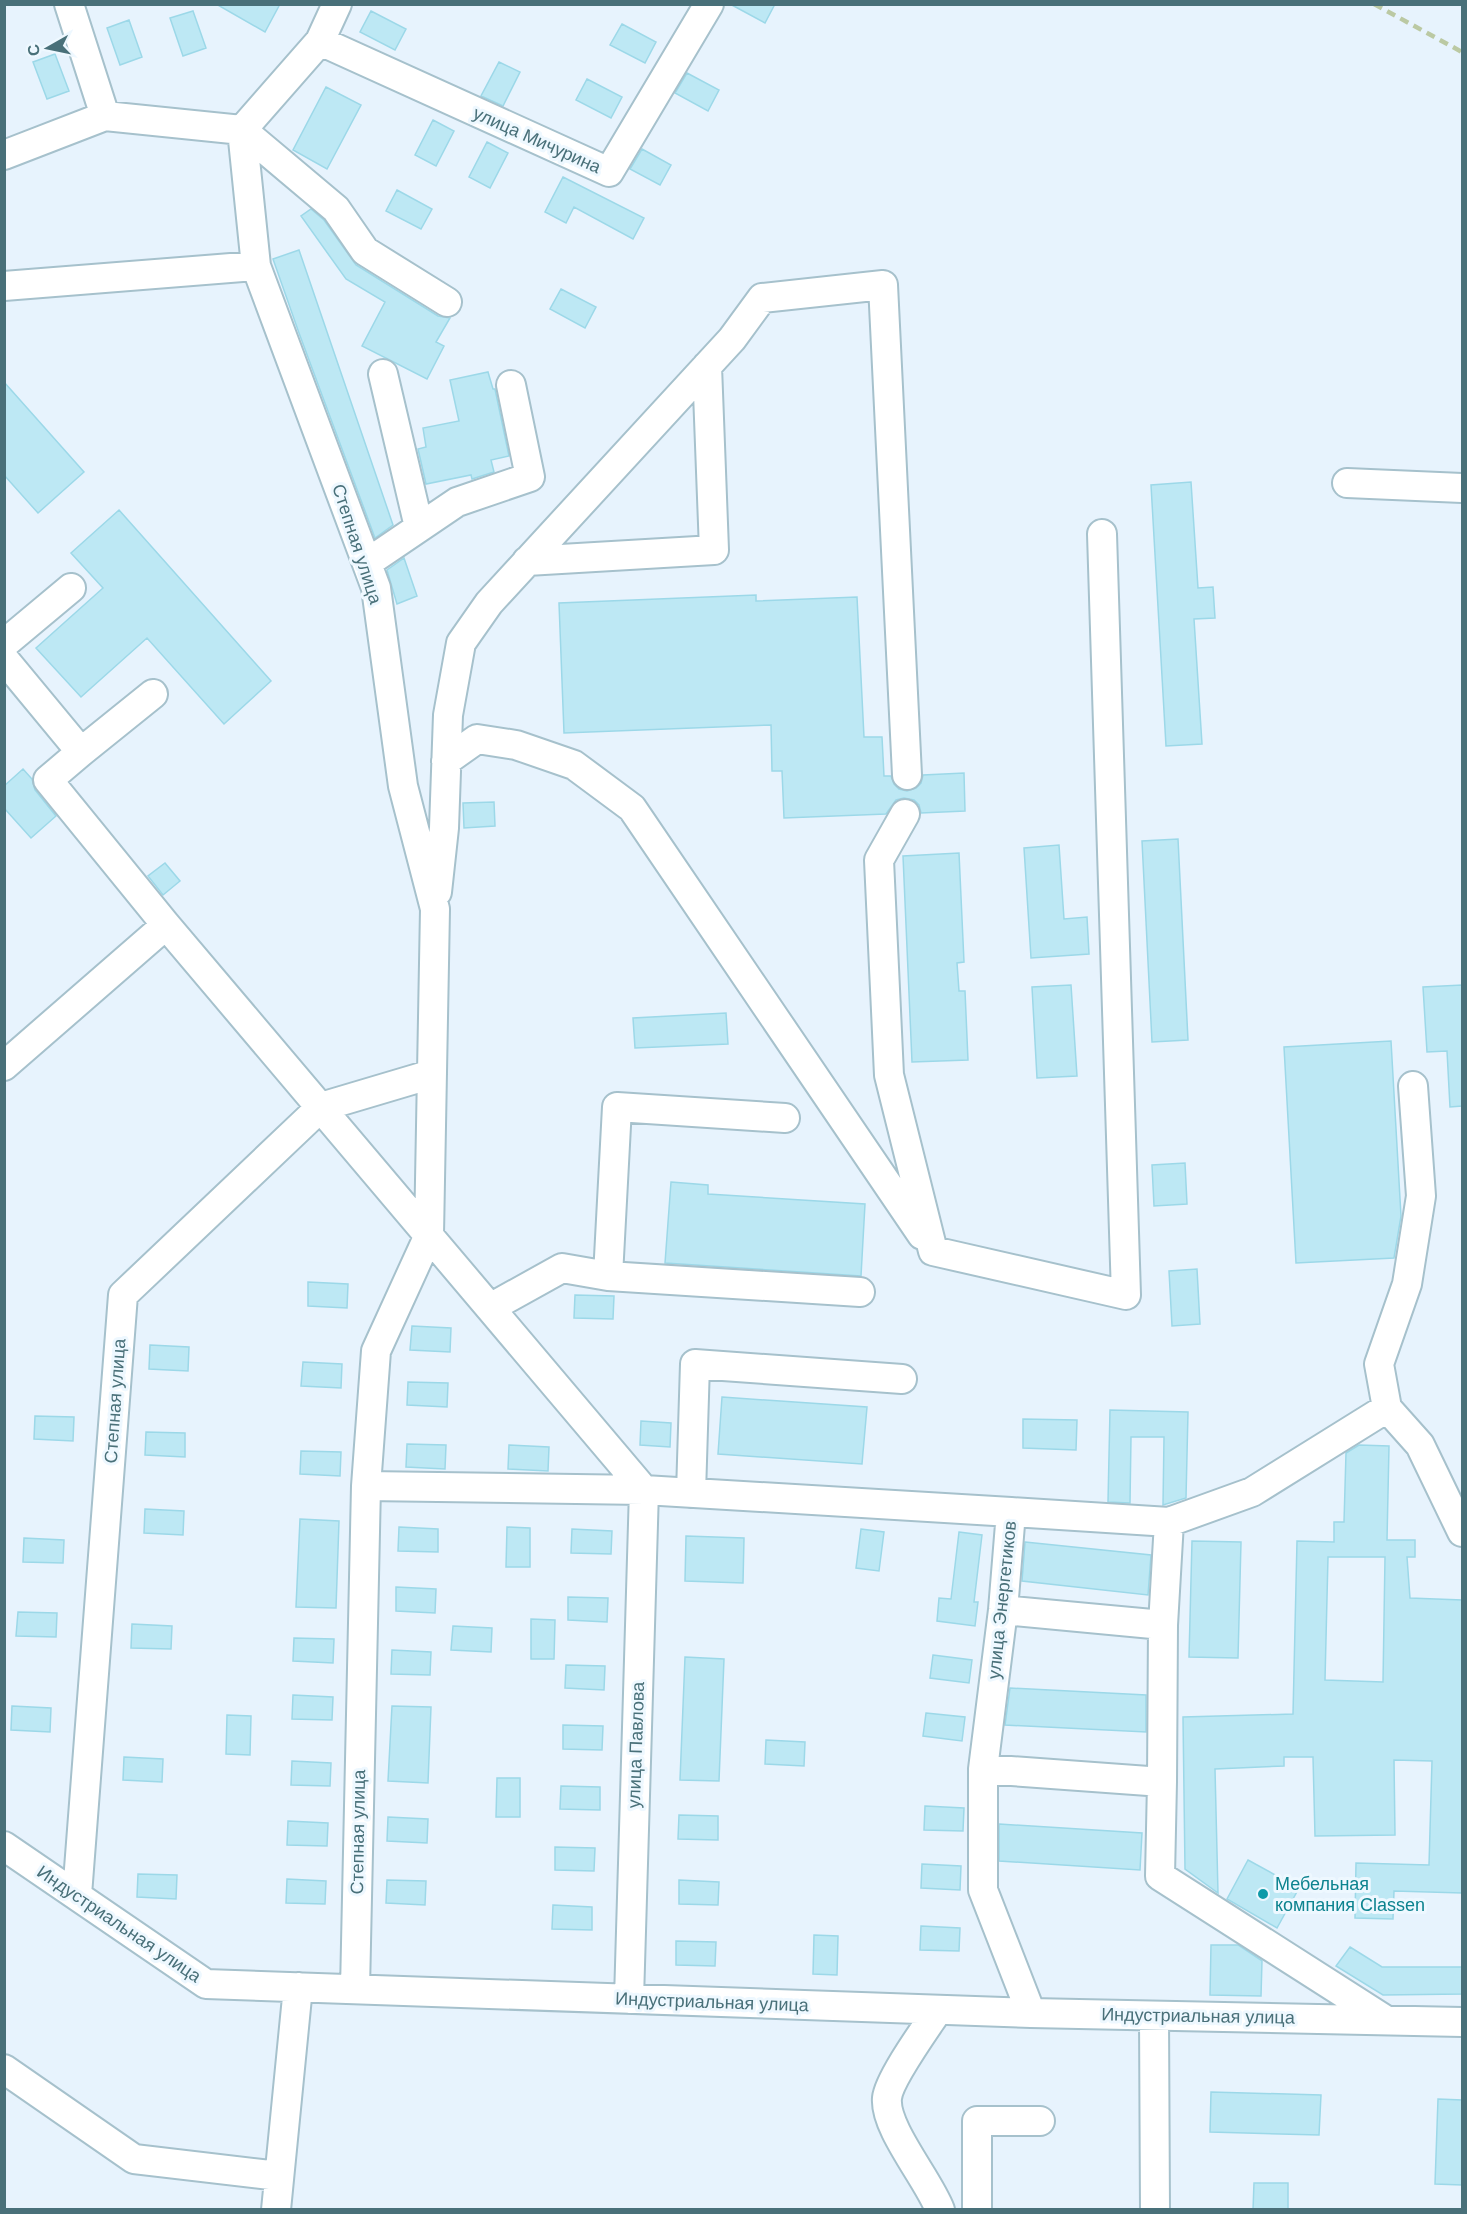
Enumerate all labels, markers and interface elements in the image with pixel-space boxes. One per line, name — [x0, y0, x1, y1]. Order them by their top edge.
north arrow — [18, 18, 78, 78]
text: С — [24, 43, 43, 57]
street label: улица Мичурина — [470, 103, 605, 178]
street label: Степная улица — [328, 481, 386, 607]
street label: Степная улица — [101, 1337, 129, 1464]
street label: улица Энергетиков — [984, 1520, 1020, 1680]
street label: улица Павлова — [624, 1680, 648, 1809]
street label: Степная улица — [347, 1768, 369, 1895]
street label: Индустриальная улица — [33, 1862, 206, 1987]
place label: Мебельная компания Сlassen — [1275, 1874, 1425, 1915]
marker: Мебельная компания Сlassen — [1256, 1887, 1270, 1901]
street label: Индустриальная улица — [615, 1989, 810, 2015]
street label: Индустриальная улица — [1101, 2004, 1296, 2028]

